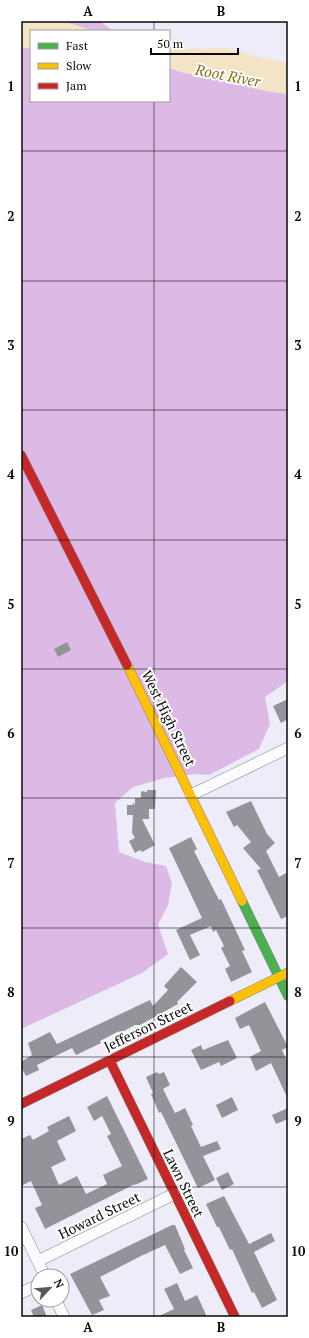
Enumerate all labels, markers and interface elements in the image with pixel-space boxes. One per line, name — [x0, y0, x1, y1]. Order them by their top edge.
text: A — [83, 2, 93, 20]
text: B — [217, 2, 225, 20]
legend — [30, 30, 170, 102]
scale bar — [151, 30, 238, 56]
text: 50 m — [157, 36, 184, 51]
text: Fast — [66, 38, 89, 53]
text: Slow — [66, 58, 92, 73]
water label: Root River — [193, 59, 263, 91]
text: 1 — [7, 77, 15, 95]
text: 1 — [294, 77, 302, 95]
text: Jam — [66, 78, 87, 93]
text: 2 — [7, 207, 15, 225]
text: 2 — [294, 207, 302, 225]
text: 3 — [7, 336, 15, 354]
text: 3 — [294, 336, 302, 354]
text: 4 — [7, 465, 15, 483]
text: 4 — [294, 465, 302, 483]
text: 5 — [7, 595, 15, 613]
text: 5 — [294, 595, 302, 613]
street label: West High Street — [138, 667, 201, 770]
text: 6 — [7, 724, 15, 742]
text: 6 — [294, 724, 302, 742]
text: 7 — [7, 854, 15, 872]
text: 7 — [294, 854, 302, 872]
text: 8 — [7, 983, 15, 1001]
text: 8 — [294, 983, 302, 1001]
street label: Jefferson Street — [100, 996, 196, 1056]
text: 9 — [7, 1112, 15, 1130]
text: 9 — [294, 1112, 302, 1130]
street label: Lawn Street — [159, 1146, 209, 1221]
street label: Howard Street — [55, 1187, 144, 1243]
text: 10 — [4, 1242, 19, 1260]
text: 10 — [291, 1242, 306, 1260]
north arrow — [30, 1268, 70, 1308]
text: N — [51, 1277, 67, 1291]
text: A — [83, 1318, 93, 1336]
text: B — [217, 1318, 225, 1336]

